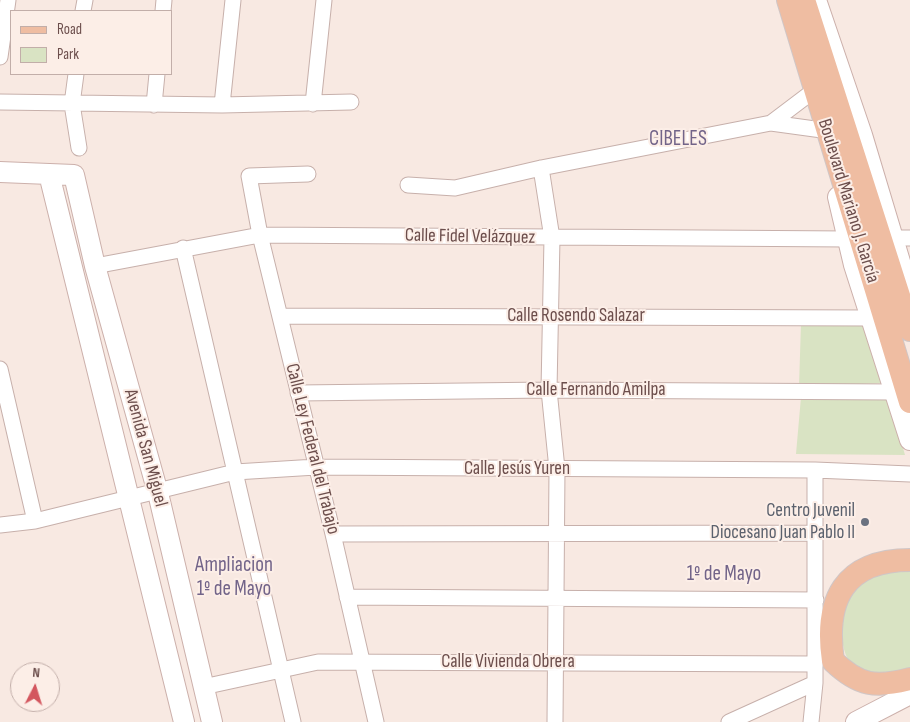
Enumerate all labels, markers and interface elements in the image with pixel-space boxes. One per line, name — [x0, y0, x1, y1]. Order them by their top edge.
legend — [10, 10, 172, 75]
text: Road — [57, 20, 82, 39]
text: Park — [57, 45, 79, 64]
street label: Boulevard Mariano J. García — [812, 116, 884, 286]
district label: CIBELES — [645, 127, 711, 153]
street label: Calle Fidel Velázquez — [405, 224, 535, 250]
street label: Calle Rosendo Salazar — [507, 305, 645, 327]
street label: Calle Ley Federal del Trabajo — [280, 361, 344, 537]
street label: Calle Fernando Amilpa — [526, 379, 666, 401]
street label: Avenida San Miguel — [118, 387, 172, 509]
street label: Calle Jesús Yuren — [464, 458, 570, 480]
place label: Centro Juvenil Diocesano Juan Pablo II — [711, 500, 855, 544]
marker: Centro Juvenil Diocesano Juan Pablo II — [859, 516, 871, 528]
district label: Ampliacion 1º de Mayo — [189, 553, 279, 603]
district label: 1º de Mayo — [687, 562, 761, 588]
street label: Calle Vivienda Obrera — [441, 651, 575, 673]
north arrow — [10, 662, 60, 712]
text: N — [32, 664, 41, 681]

